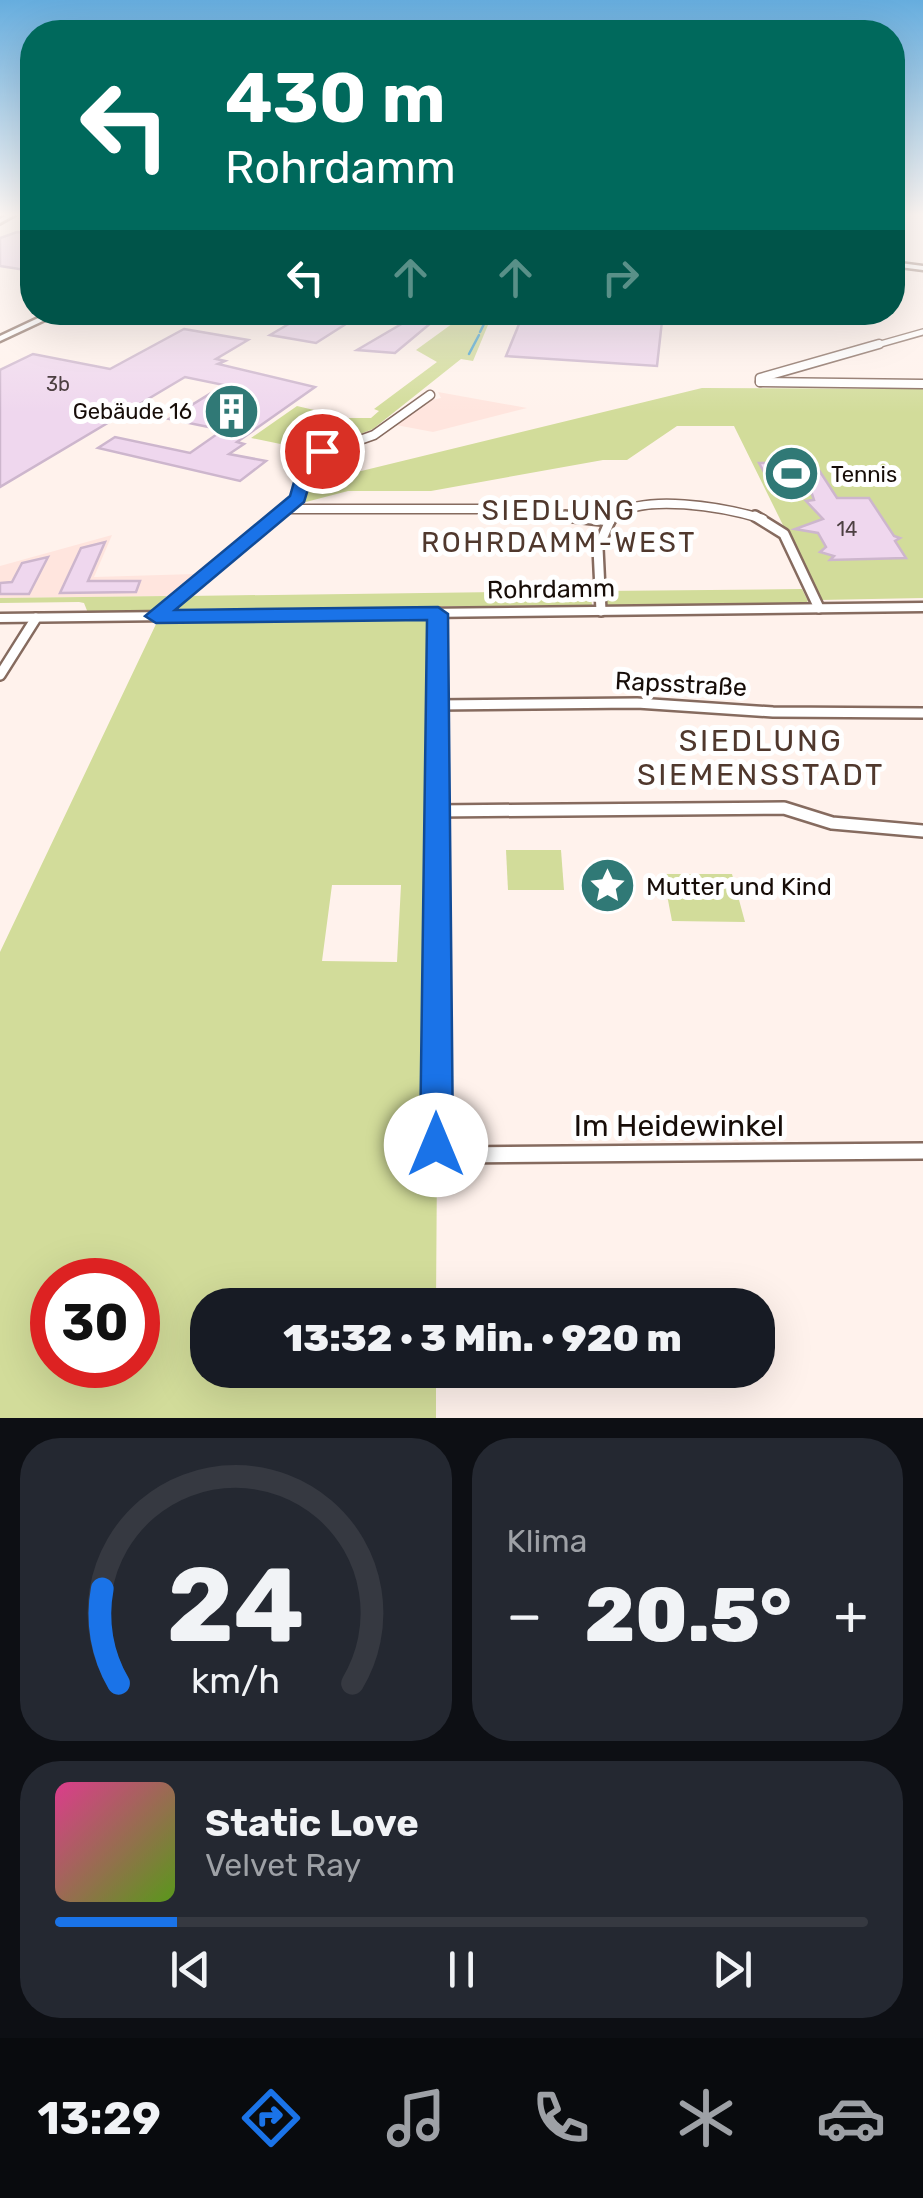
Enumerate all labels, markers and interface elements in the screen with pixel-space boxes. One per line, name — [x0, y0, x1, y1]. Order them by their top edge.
text: 430 m — [225, 57, 446, 140]
icon: left — [60, 60, 190, 190]
text: Rohrdamm — [225, 141, 456, 194]
icon: left — [278, 250, 333, 305]
icon: ahead — [383, 250, 438, 305]
icon: ahead — [488, 250, 543, 305]
icon: right — [593, 250, 648, 305]
house number: 3b — [46, 372, 70, 396]
building icon: Gebäude 16 — [201, 381, 261, 441]
place label: Gebäude 16 — [73, 398, 192, 425]
pin — [280, 409, 365, 494]
icon: arrive — [295, 424, 350, 479]
sports icon: Tennis — [762, 444, 822, 504]
place label: Tennis — [831, 461, 897, 488]
district label: SIEDLUNG ROHRDAMM-WEST — [421, 494, 697, 559]
house number: 14 — [837, 517, 857, 541]
street label: Rohrdamm — [487, 573, 615, 605]
street label: Rapsstraße — [614, 666, 748, 702]
district label: SIEDLUNG SIEMENSSTADT — [637, 723, 885, 793]
place icon: Mutter und Kind — [577, 856, 637, 916]
place label: Mutter und Kind — [646, 872, 832, 901]
position arrow — [384, 1093, 488, 1197]
street label: Im Heidewinkel — [574, 1108, 784, 1144]
speed limit sign: 30 — [30, 1258, 160, 1388]
text: 13:32 · 3 Min. · 920 m — [283, 1315, 682, 1361]
text: Klima — [507, 1522, 587, 1560]
text: 24 — [167, 1544, 305, 1667]
text: 20.5° — [585, 1571, 791, 1660]
text: − — [507, 1583, 542, 1648]
text: + — [834, 1583, 868, 1648]
text: km/h — [191, 1660, 280, 1702]
text: Static Love — [205, 1800, 419, 1846]
text: Velvet Ray — [205, 1846, 361, 1884]
icon: previous — [163, 1942, 218, 1997]
icon: pause — [434, 1942, 489, 1997]
icon: next — [705, 1942, 760, 1997]
icon: directions — [236, 2083, 306, 2153]
icon: music — [381, 2083, 451, 2153]
icon: phone — [526, 2083, 596, 2153]
icon: climate — [671, 2083, 741, 2153]
icon: car — [816, 2083, 886, 2153]
text: 13:29 — [37, 2092, 161, 2145]

